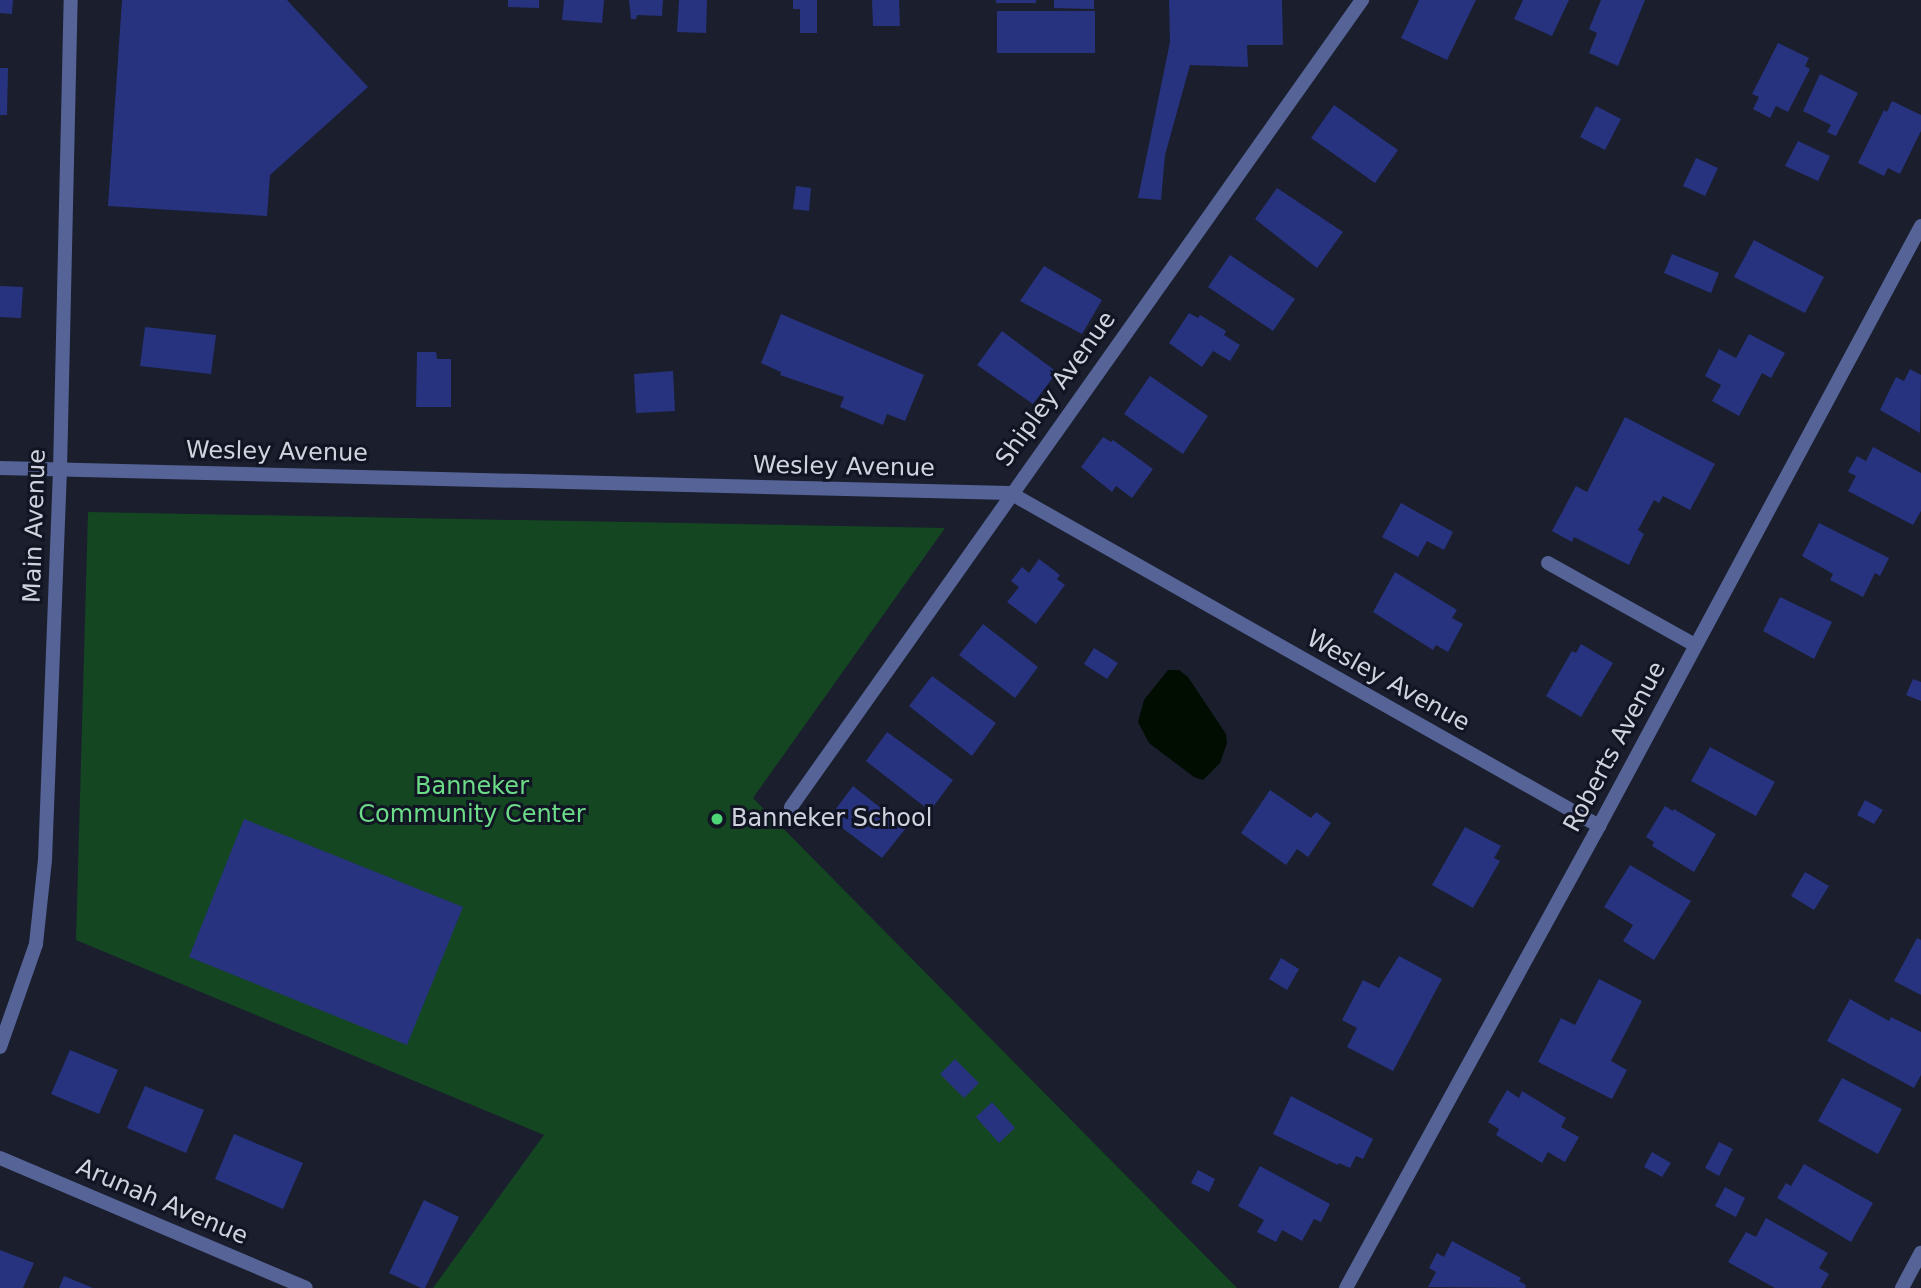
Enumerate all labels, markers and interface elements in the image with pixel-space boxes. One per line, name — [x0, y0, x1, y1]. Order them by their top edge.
street label: Shipley Avenue — [990, 306, 1122, 472]
street label: Wesley Avenue — [186, 436, 368, 468]
street label: Main Avenue — [18, 448, 52, 604]
street label: Wesley Avenue — [753, 451, 935, 483]
street label: Wesley Avenue — [1301, 624, 1475, 738]
street label: Roberts Avenue — [1558, 657, 1672, 837]
park label: Banneker Community Center — [358, 773, 586, 829]
place label: Banneker School — [731, 805, 932, 833]
marker: Banneker School — [709, 811, 725, 827]
street label: Arunah Avenue — [72, 1153, 252, 1251]

